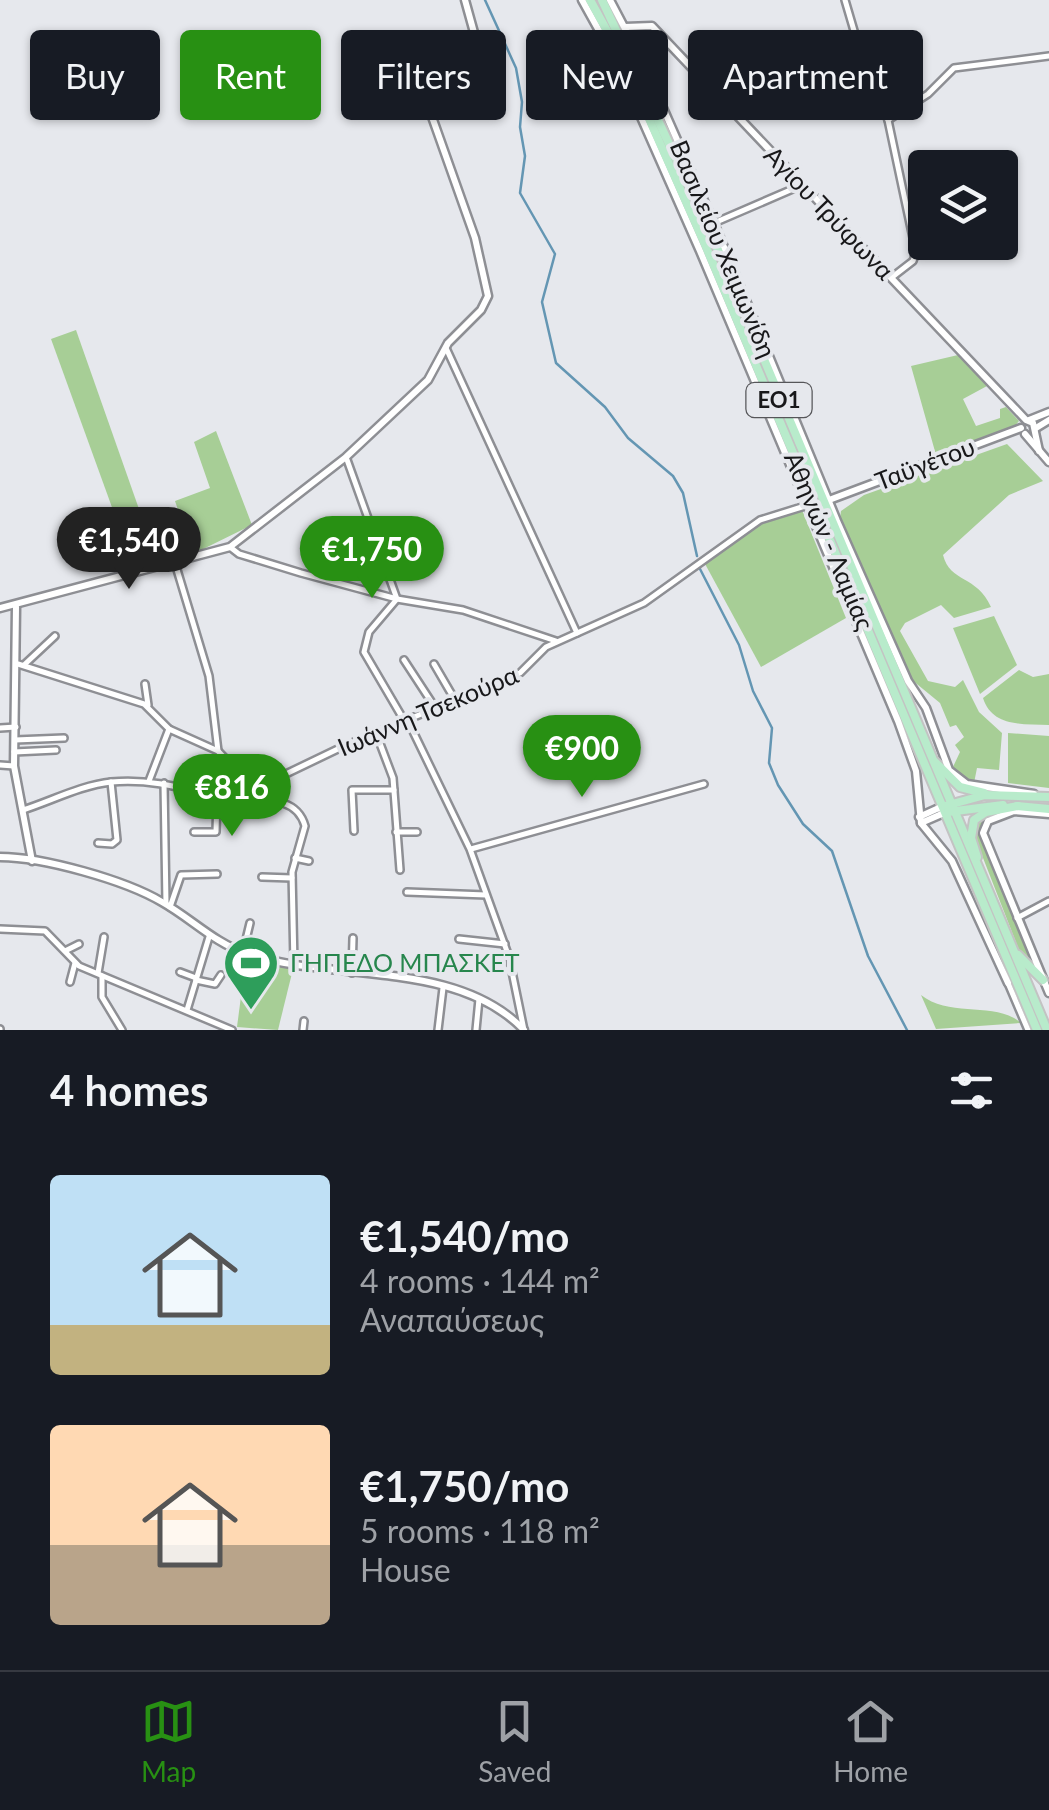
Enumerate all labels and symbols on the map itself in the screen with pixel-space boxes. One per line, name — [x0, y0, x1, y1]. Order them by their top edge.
street label: Βασιλείου Χειμωνίδη — [665, 135, 783, 362]
street label: Αγίου Τρύφωνα — [759, 139, 901, 285]
road number: ΕΟ1 — [746, 383, 812, 417]
street label: Ταϋγέτου — [871, 430, 979, 496]
street label: Αθηνών - Λαμίας — [779, 447, 881, 635]
pin: €1,540 — [48, 507, 210, 592]
pin: €1,750 — [291, 516, 453, 601]
street label: Ιωάννη Τσεκούρα — [333, 658, 523, 762]
pin: €900 — [523, 715, 641, 800]
pin: €816 — [173, 754, 291, 839]
sports icon: ΓΗΠΕΔΟ ΜΠΑΣΚΕΤ — [221, 933, 281, 1012]
place label: ΓΗΠΕΔΟ ΜΠΑΣΚΕΤ — [290, 947, 520, 977]

